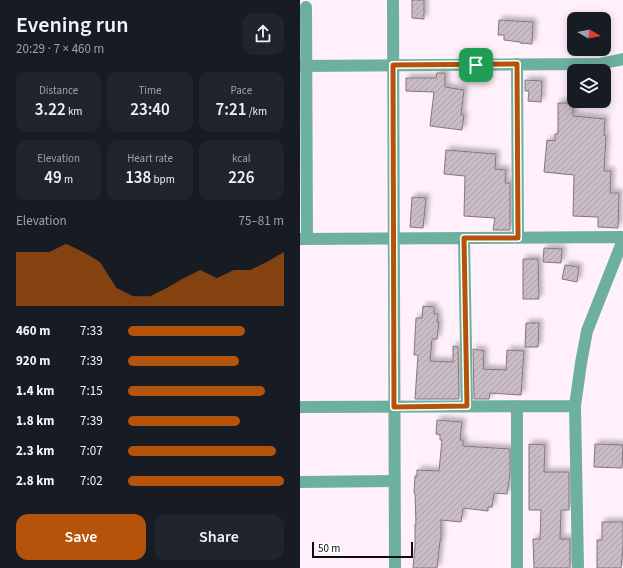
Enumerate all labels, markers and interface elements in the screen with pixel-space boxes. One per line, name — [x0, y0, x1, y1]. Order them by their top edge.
text: Evening run — [16, 9, 129, 41]
north arrow — [567, 12, 611, 56]
map controls — [567, 12, 611, 108]
button: share — [242, 13, 284, 55]
text: 20:29 · 7 × 460 m — [16, 40, 104, 58]
pin — [459, 48, 493, 82]
icon: arrive — [465, 54, 487, 76]
button: layers — [567, 64, 611, 108]
text: Distance — [39, 83, 78, 98]
text: Time — [138, 83, 162, 98]
text: Pace — [231, 83, 252, 98]
text: 3.22 — [35, 98, 66, 122]
text: 23:40 — [130, 98, 170, 122]
text: 7:21 — [216, 98, 246, 122]
text: km — [66, 104, 82, 119]
text: /km — [246, 104, 267, 119]
text: Elevation — [37, 151, 80, 166]
text: Heart rate — [127, 151, 173, 166]
text: kcal — [232, 151, 251, 166]
text: 49 — [44, 166, 62, 190]
text: 138 — [125, 166, 151, 190]
text: 226 — [228, 166, 254, 190]
text: m — [62, 172, 73, 187]
text: bpm — [151, 172, 175, 187]
text: Elevation — [16, 212, 67, 230]
text: 75–81 m — [239, 212, 284, 230]
text: 460 m — [16, 322, 50, 340]
text: 7:33 — [80, 322, 103, 340]
text: 920 m — [16, 352, 50, 370]
text: 7:39 — [80, 352, 103, 370]
text: 1.4 km — [16, 382, 55, 400]
text: 7:15 — [80, 382, 103, 400]
text: 1.8 km — [16, 412, 55, 430]
text: 7:39 — [80, 412, 103, 430]
text: 2.3 km — [16, 442, 55, 460]
text: 7:07 — [80, 442, 103, 460]
text: 2.8 km — [16, 472, 55, 490]
text: 7:02 — [80, 472, 103, 490]
button: Save — [16, 514, 146, 560]
button: Share — [154, 514, 284, 560]
scale bar — [312, 540, 413, 559]
text: 50 m — [318, 541, 340, 556]

